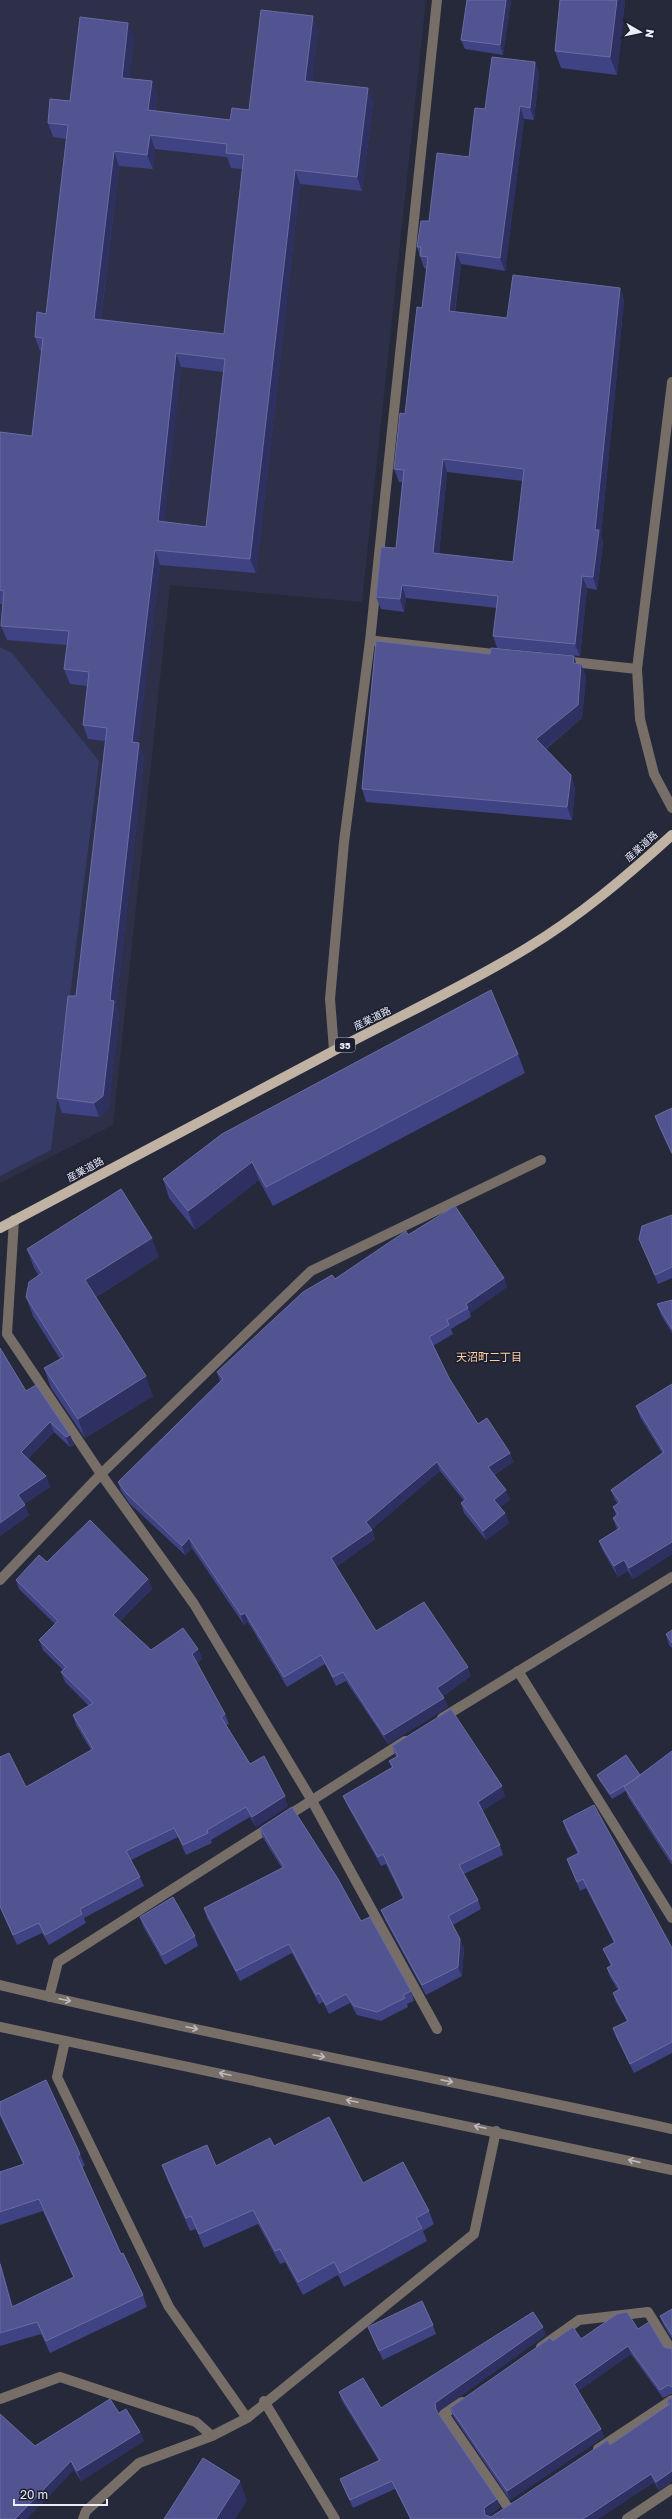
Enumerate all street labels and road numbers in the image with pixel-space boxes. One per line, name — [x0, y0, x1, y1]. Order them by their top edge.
street label: 産業道路 — [622, 828, 660, 864]
street label: 産業道路 — [351, 1004, 393, 1032]
road number: 35 — [335, 1038, 355, 1052]
street label: 産業道路 — [65, 1154, 105, 1184]

